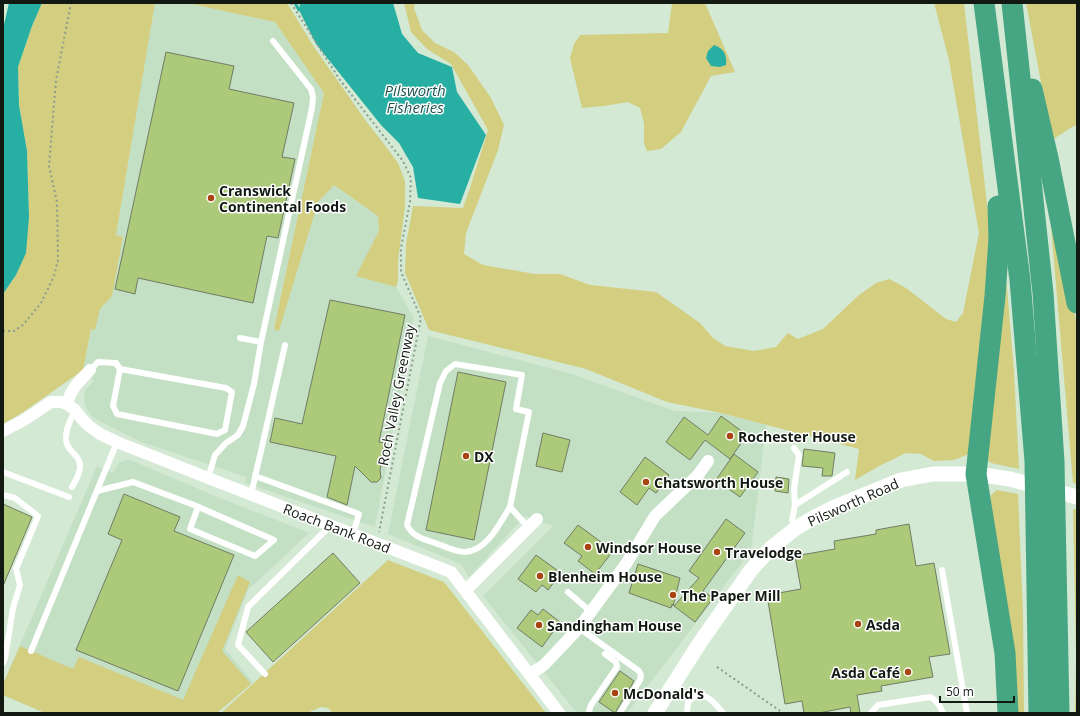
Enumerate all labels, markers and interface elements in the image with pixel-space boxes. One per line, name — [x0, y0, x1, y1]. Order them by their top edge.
water label: Pilsworth Fisheries — [384, 80, 446, 117]
place label: Cranswick Continental Foods — [219, 181, 346, 216]
marker: Cranswick Continental Foods — [206, 193, 216, 203]
street label: Roch Valley Greenway — [373, 322, 419, 467]
place label: Rochester House — [738, 427, 856, 446]
marker: Rochester House — [725, 431, 735, 441]
place label: DX — [474, 447, 494, 466]
marker: DX — [461, 451, 471, 461]
place label: Chatsworth House — [654, 473, 783, 492]
street label: Pilsworth Road — [804, 473, 902, 531]
marker: Chatsworth House — [641, 477, 651, 487]
street label: Roach Bank Road — [281, 499, 393, 557]
place label: Windsor House — [596, 538, 701, 557]
marker: Windsor House — [583, 542, 593, 552]
place label: Travelodge — [725, 543, 802, 562]
marker: Travelodge — [712, 547, 722, 557]
place label: Blenheim House — [548, 567, 662, 586]
marker: Blenheim House — [535, 571, 545, 581]
place label: The Paper Mill — [681, 586, 781, 605]
marker: The Paper Mill — [668, 590, 678, 600]
place label: Asda — [866, 615, 900, 634]
place label: Sandingham House — [547, 616, 681, 635]
marker: Asda — [853, 619, 863, 629]
marker: Sandingham House — [534, 620, 544, 630]
place label: Asda Café — [831, 663, 900, 682]
marker: Asda Café — [903, 667, 913, 677]
scale bar — [940, 678, 1014, 704]
text: 50 m — [946, 683, 974, 700]
place label: McDonald's — [623, 684, 704, 703]
marker: McDonald's — [610, 688, 620, 698]

